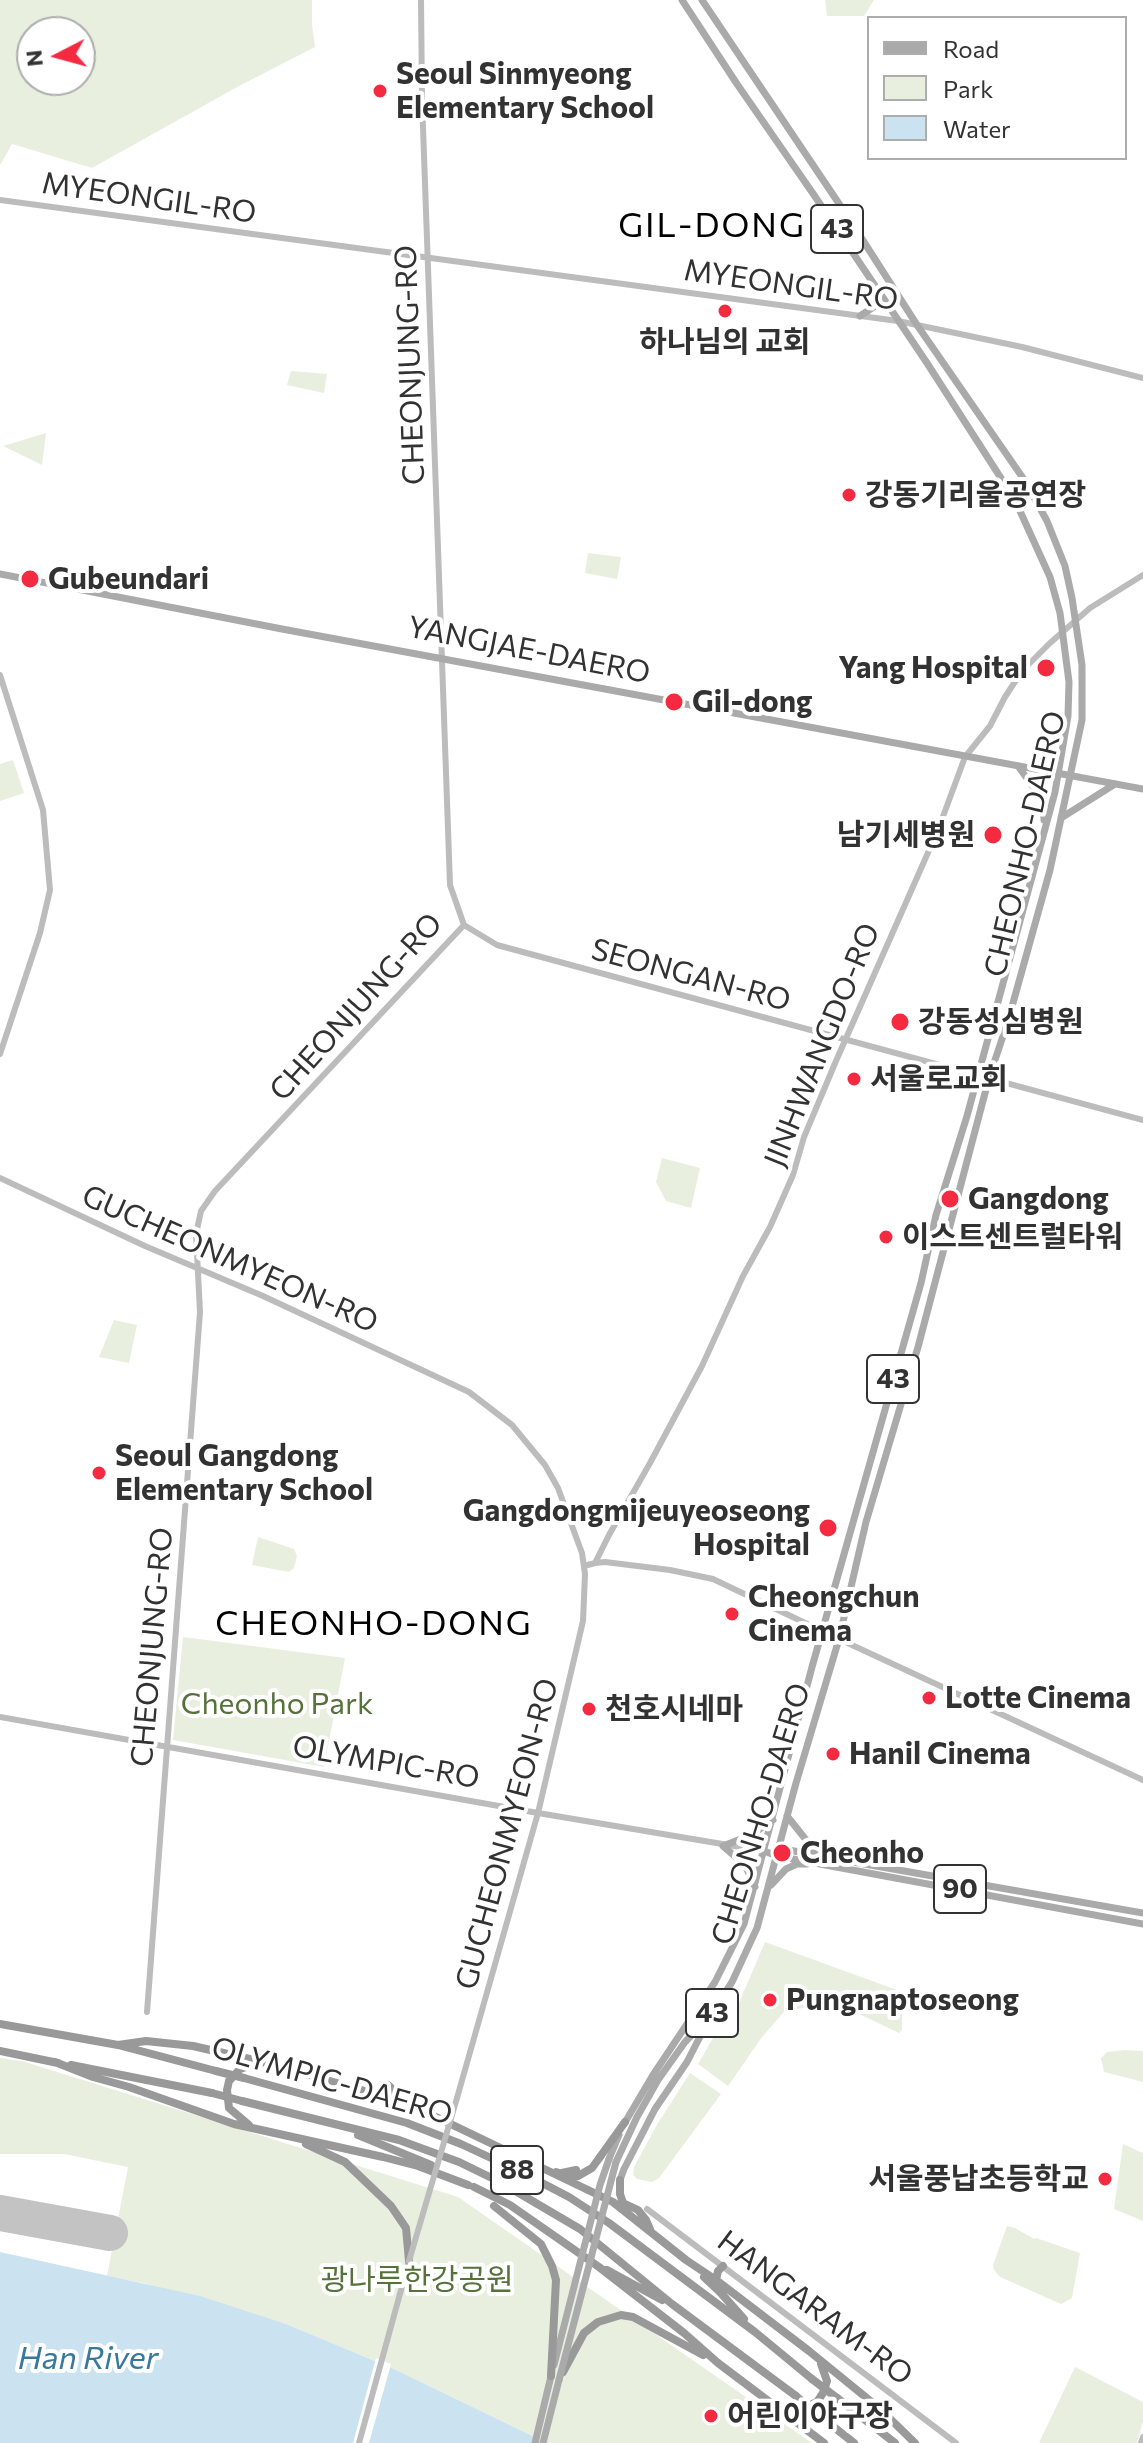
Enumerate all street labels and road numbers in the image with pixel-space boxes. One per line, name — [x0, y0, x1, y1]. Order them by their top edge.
street label: MYEONGIL-RO — [40, 165, 258, 231]
road number: 43 — [811, 205, 863, 253]
street label: CHEONJUNG-RO — [388, 244, 432, 486]
street label: MYEONGIL-RO — [682, 252, 900, 318]
street label: YANGJAE-DAERO — [405, 609, 653, 691]
street label: CHEONHO-DAERO — [977, 708, 1073, 980]
street label: CHEONJUNG-RO — [262, 906, 450, 1108]
street label: JINHWANGDO-RO — [757, 918, 887, 1172]
street label: SEONGAN-RO — [587, 931, 795, 1019]
street label: GUCHEONMYEON-RO — [76, 1177, 384, 1341]
road number: 43 — [867, 1355, 919, 1403]
street label: CHEONJUNG-RO — [124, 1526, 180, 1768]
street label: GUCHEONMYEON-RO — [448, 1675, 566, 1993]
street label: CHEONHO-DAERO — [704, 1679, 818, 1949]
street label: OLYMPIC-RO — [290, 1728, 482, 1796]
road number: 90 — [934, 1865, 986, 1913]
road number: 43 — [686, 1989, 738, 2037]
street label: OLYMPIC-DAERO — [207, 2029, 457, 2133]
road number: 88 — [491, 2146, 543, 2194]
street label: HANGARAM-RO — [710, 2223, 920, 2393]

